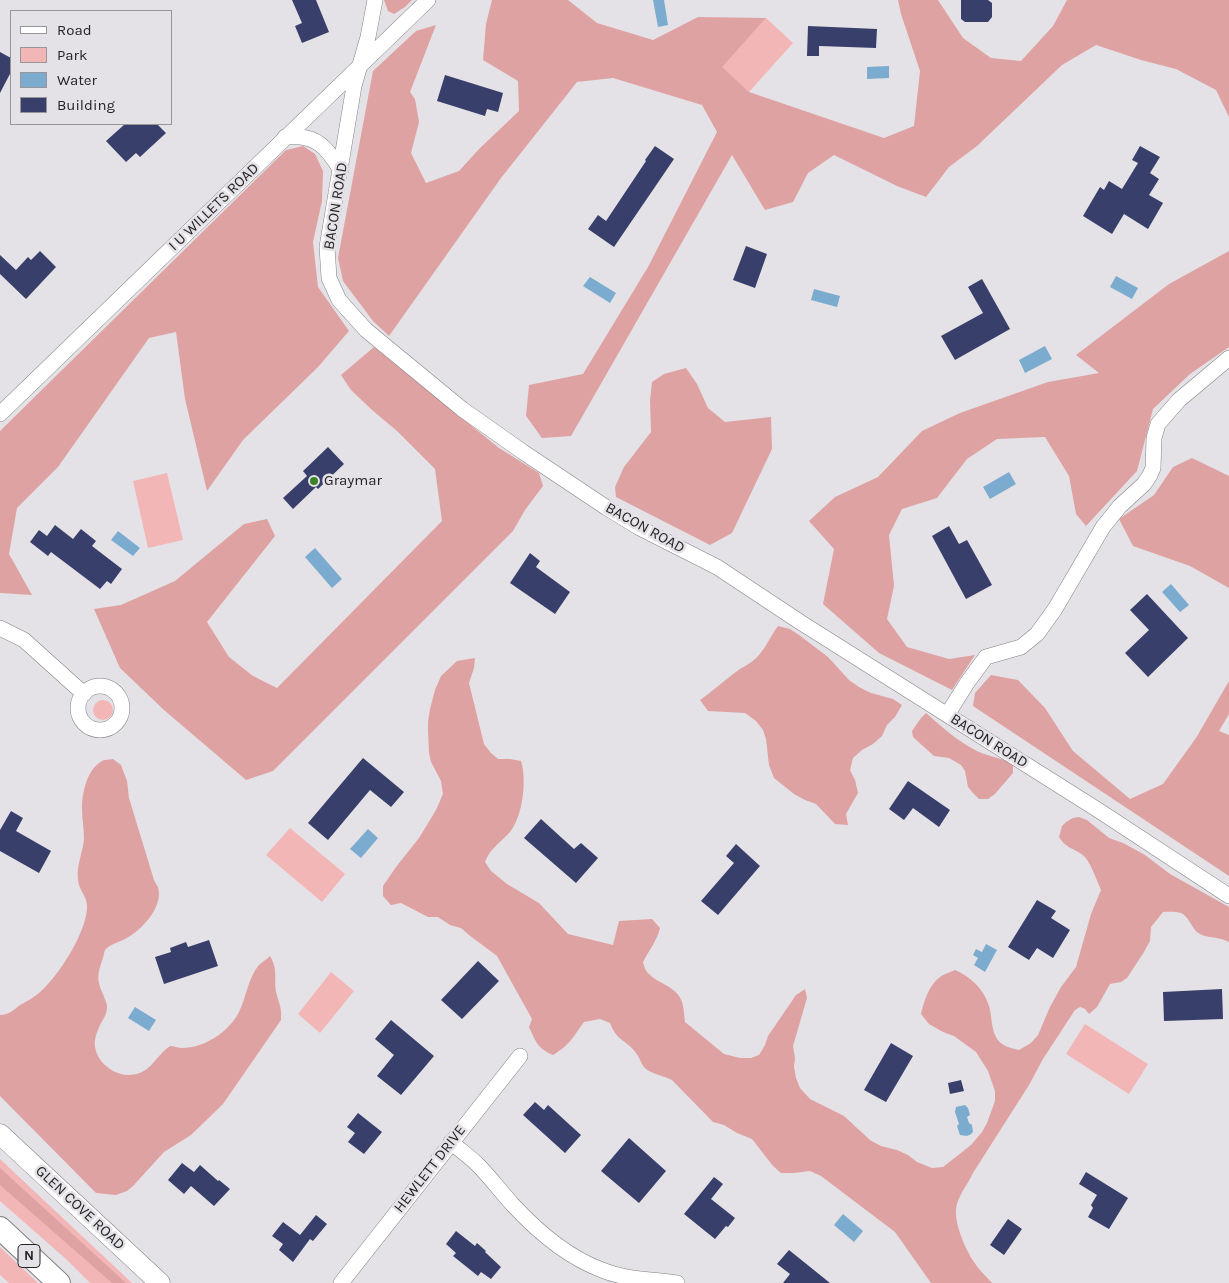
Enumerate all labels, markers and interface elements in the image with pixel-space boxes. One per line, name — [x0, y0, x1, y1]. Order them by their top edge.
legend — [10, 10, 172, 125]
text: Road — [57, 21, 92, 39]
text: Park — [57, 46, 87, 64]
text: Water — [57, 71, 97, 89]
text: Building — [57, 96, 115, 114]
street label: I U WILLETS ROAD — [165, 159, 263, 255]
street label: BACON ROAD — [320, 161, 352, 251]
place label: Graymar — [324, 472, 382, 490]
marker: Graymar — [308, 475, 320, 487]
street label: BACON ROAD — [602, 499, 688, 557]
street label: BACON ROAD — [947, 710, 1031, 772]
street label: HEWLETT DRIVE — [390, 1122, 470, 1216]
street label: GLEN COVE ROAD — [32, 1162, 128, 1254]
road number: N — [18, 1244, 40, 1268]

